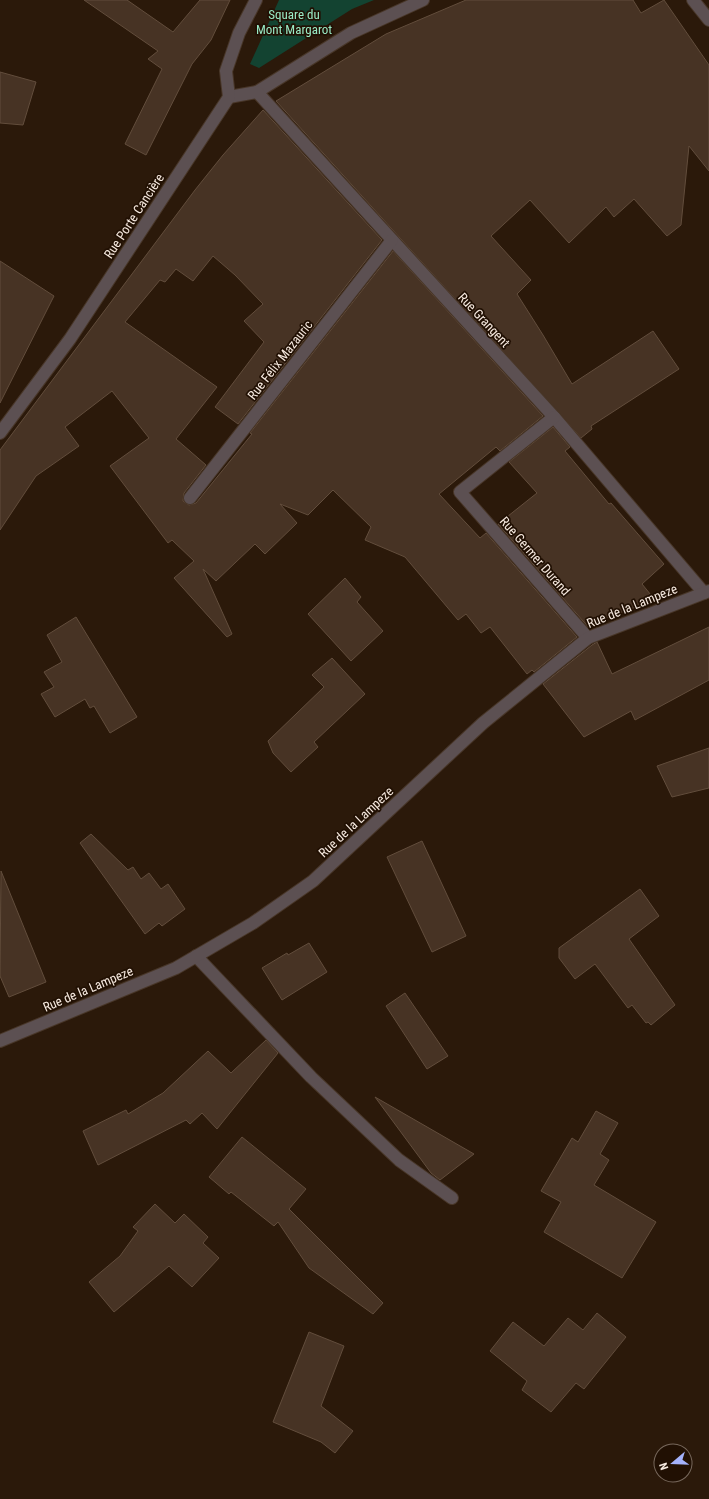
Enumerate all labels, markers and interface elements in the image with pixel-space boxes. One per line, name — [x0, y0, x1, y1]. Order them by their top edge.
park label: Square du Mont Margarot — [256, 7, 332, 37]
street label: Rue Porte Cancière — [101, 171, 167, 261]
street label: Rue Grangent — [455, 290, 513, 350]
street label: Rue Félix Mazauric — [244, 317, 316, 403]
street label: Rue Germer Durand — [497, 514, 573, 598]
street label: Rue de la Lampeze — [585, 581, 679, 631]
street label: Rue de la Lampeze — [316, 784, 396, 860]
street label: Rue de la Lampeze — [41, 963, 135, 1015]
north arrow — [653, 1443, 693, 1483]
text: N — [657, 1461, 671, 1471]

